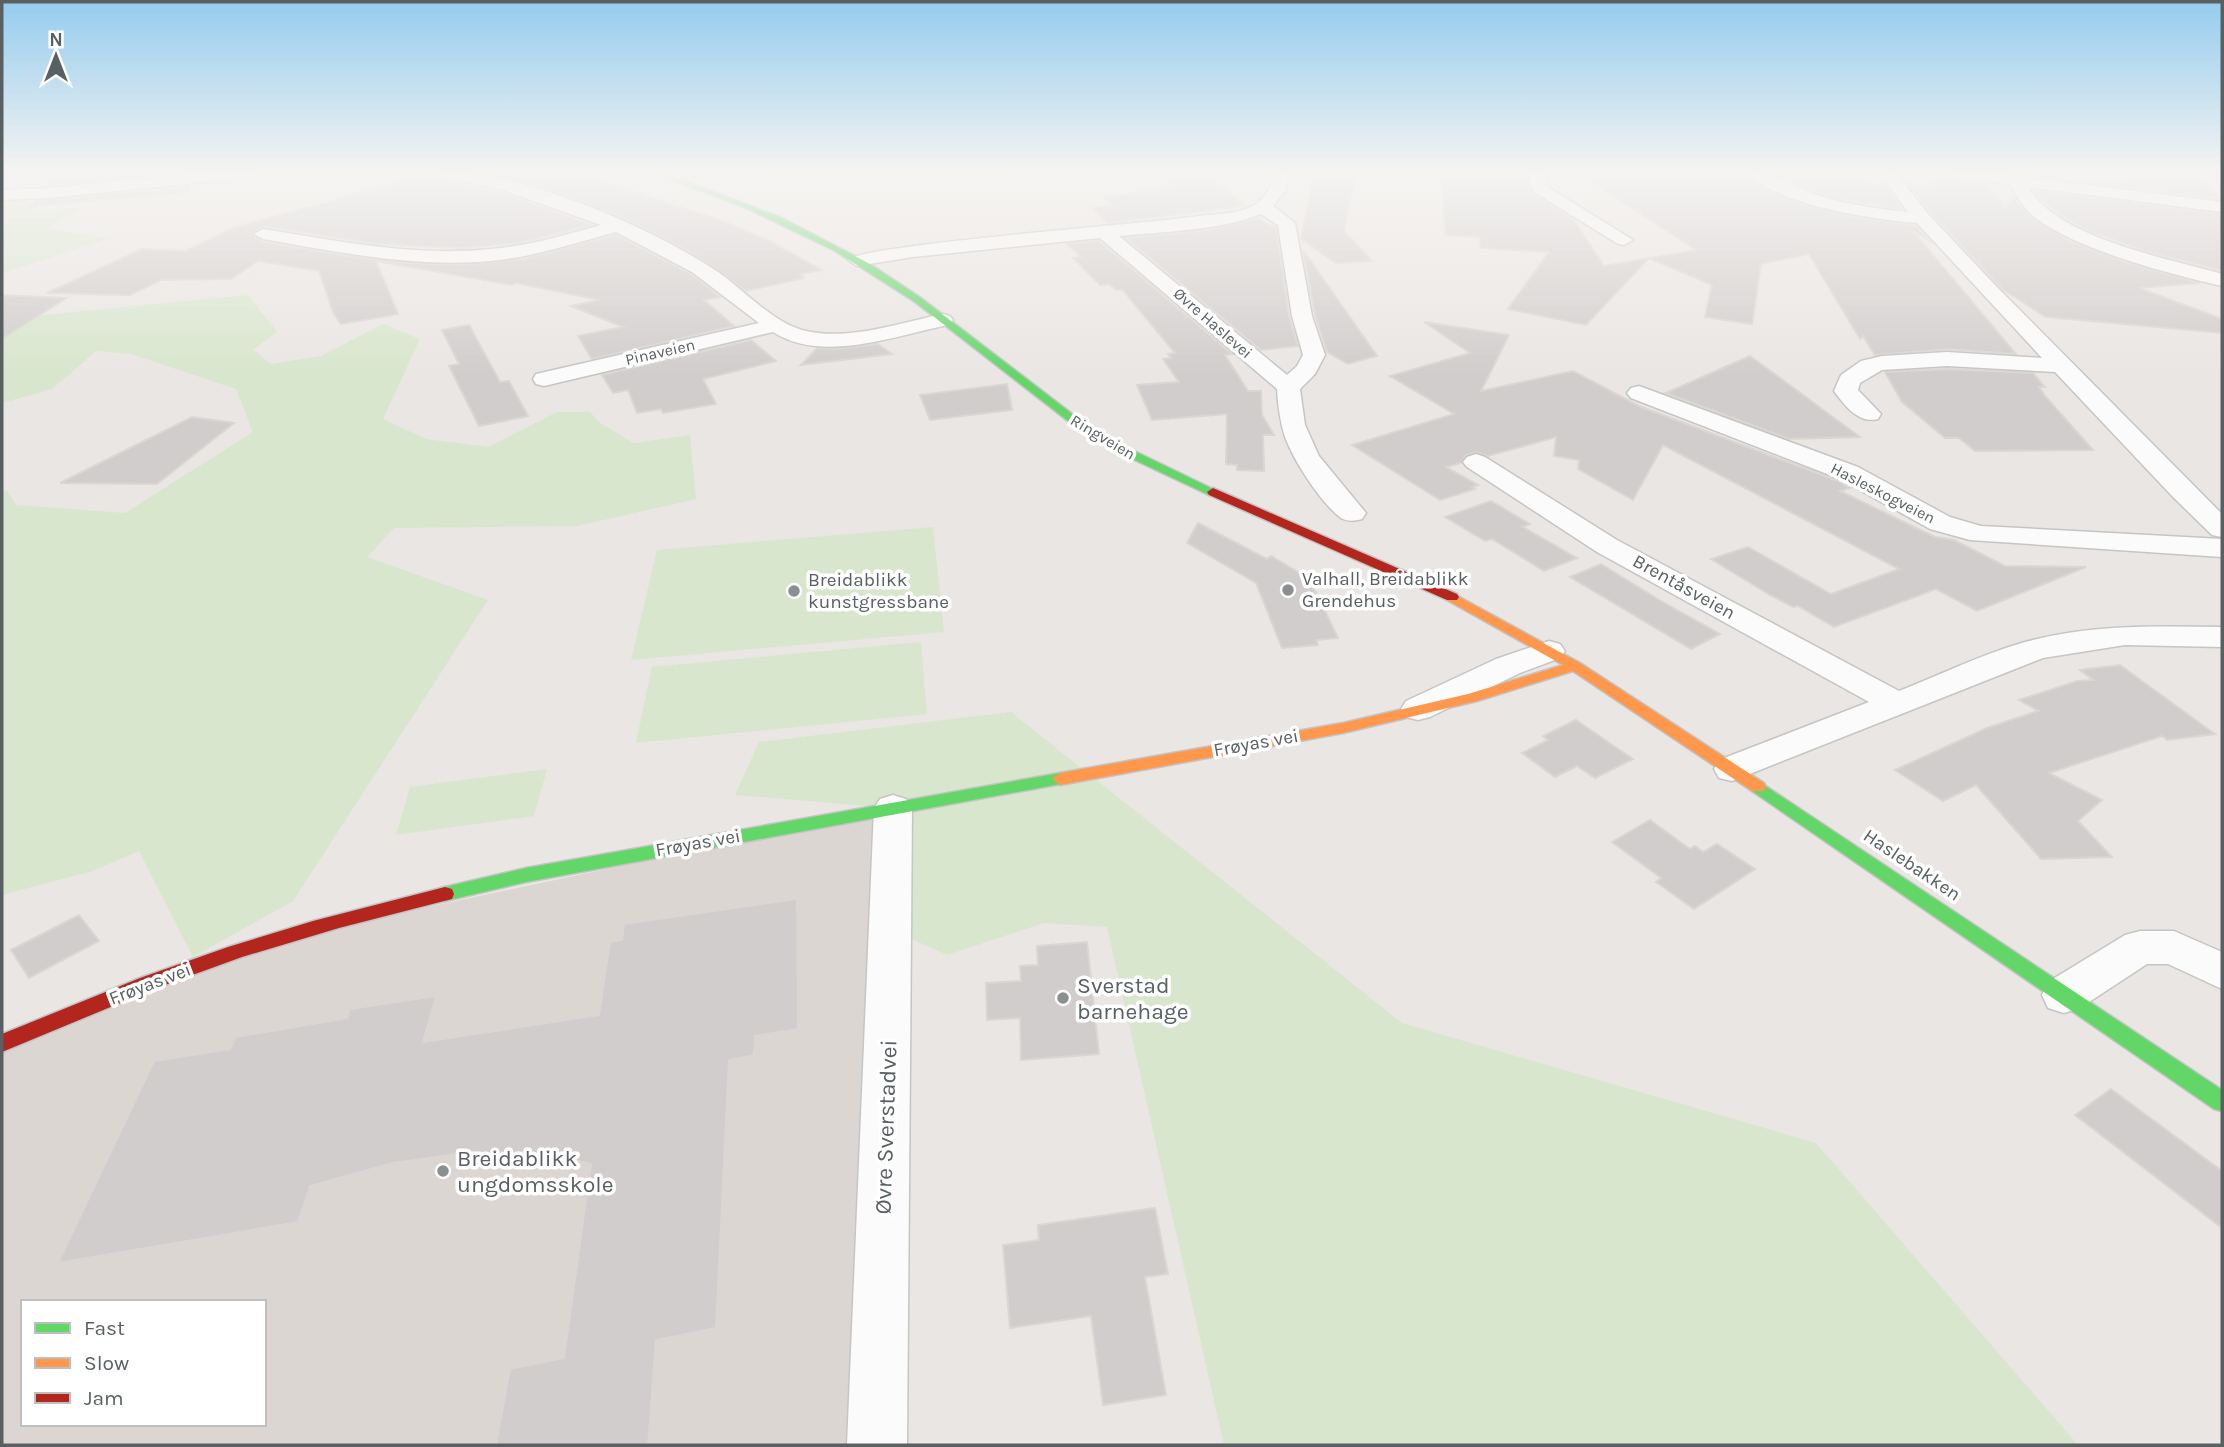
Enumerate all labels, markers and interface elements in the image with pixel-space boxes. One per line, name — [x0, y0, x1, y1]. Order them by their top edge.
north arrow — [21, 21, 91, 91]
text: N — [49, 29, 63, 51]
street label: Øvre Haslevei — [1170, 284, 1256, 362]
street label: Pinaveien — [623, 335, 697, 369]
street label: Ringveien — [1067, 410, 1139, 464]
street label: Hasleskogveien — [1828, 458, 1938, 528]
street label: Brentåsveien — [1629, 550, 1739, 624]
place label: Valhall, Breidablikk Grendehus — [1302, 568, 1469, 612]
place label: Breidablikk kunstgressbane — [808, 569, 949, 613]
marker: Valhall, Breidablikk Grendehus — [1280, 582, 1296, 598]
marker: Breidablikk kunstgressbane — [786, 583, 802, 599]
street label: Frøyas vei — [1212, 725, 1300, 761]
street label: Haslebakken — [1859, 824, 1965, 906]
street label: Frøyas vei — [654, 825, 742, 861]
street label: Frøyas vei — [106, 958, 194, 1010]
place label: Sverstad barnehage — [1077, 972, 1189, 1025]
marker: Sverstad barnehage — [1055, 990, 1071, 1006]
street label: Øvre Sverstadvei — [869, 1039, 903, 1215]
place label: Breidablikk ungdomsskole — [457, 1145, 613, 1198]
marker: Breidablikk ungdomsskole — [435, 1163, 451, 1179]
legend — [21, 1300, 266, 1426]
text: Fast — [84, 1316, 125, 1340]
text: Slow — [84, 1351, 129, 1375]
text: Jam — [84, 1386, 124, 1410]

